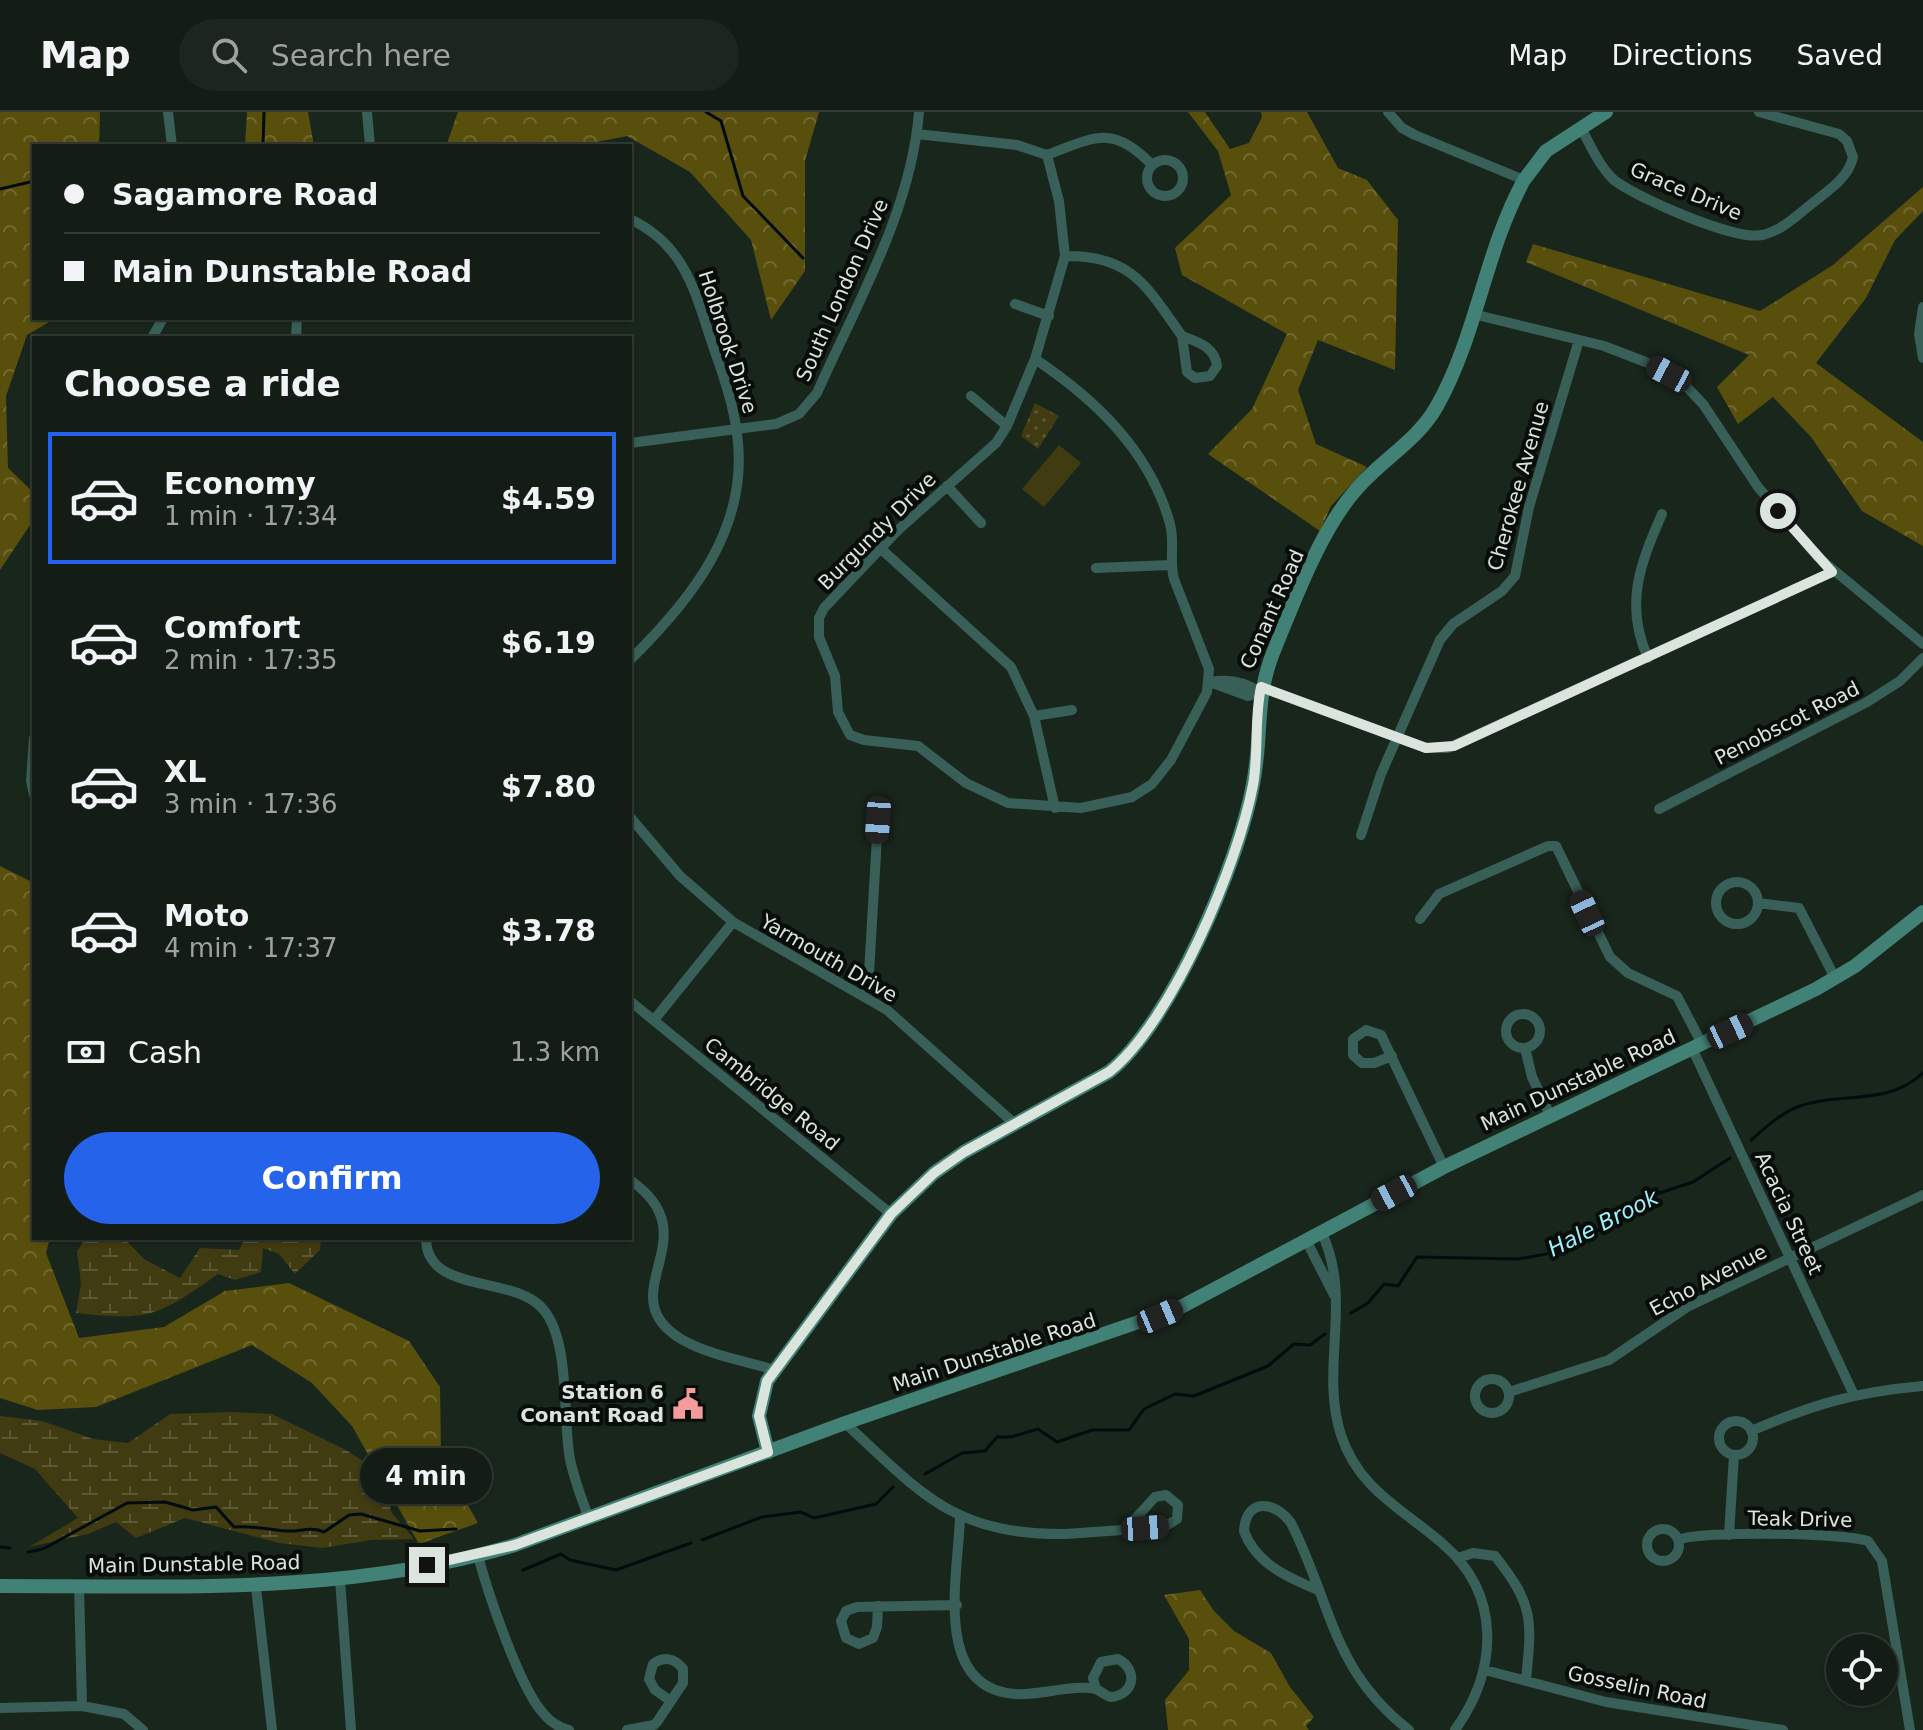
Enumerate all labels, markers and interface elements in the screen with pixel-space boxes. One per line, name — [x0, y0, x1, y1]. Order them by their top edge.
search box — [179, 19, 739, 91]
text: Map — [40, 33, 131, 77]
icon: search — [207, 33, 251, 77]
text: Search here — [271, 38, 451, 73]
text: Map — [1508, 39, 1567, 72]
text: Directions — [1611, 39, 1752, 72]
text: Saved — [1796, 39, 1883, 72]
street label: Grace Drive — [1627, 157, 1745, 225]
text: Sagamore Road — [112, 177, 378, 212]
street label: South London Drive — [791, 195, 893, 385]
text: Main Dunstable Road — [112, 254, 472, 289]
street label: Holbrook Drive — [694, 267, 762, 417]
car — [1642, 352, 1696, 396]
text: Choose a ride — [64, 363, 341, 404]
street label: Cherokee Avenue — [1482, 399, 1554, 573]
icon: car — [68, 462, 140, 534]
text: Economy — [164, 466, 316, 501]
street label: Burgundy Drive — [813, 467, 941, 595]
text: $4.59 — [501, 481, 596, 516]
route start — [1760, 493, 1796, 529]
text: 1 min · 17:34 — [164, 501, 338, 531]
street label: Conant Road — [1235, 546, 1309, 672]
icon: car — [68, 606, 140, 678]
text: Comfort — [164, 610, 301, 645]
text: $6.19 — [501, 625, 596, 660]
text: 2 min · 17:35 — [164, 645, 338, 675]
street label: Penobscot Road — [1711, 676, 1863, 770]
icon: car — [68, 750, 140, 822]
text: XL — [164, 754, 206, 789]
text: $7.80 — [501, 769, 596, 804]
text: 3 min · 17:36 — [164, 789, 338, 819]
car — [864, 795, 892, 845]
car — [1566, 886, 1608, 940]
icon: car — [68, 894, 140, 966]
text: Moto — [164, 898, 249, 933]
street label: Yarmouth Drive — [755, 909, 902, 1007]
text: $3.78 — [501, 913, 596, 948]
text: 4 min · 17:37 — [164, 933, 338, 963]
car — [1703, 1010, 1757, 1052]
street label: Main Dunstable Road — [1477, 1024, 1679, 1136]
icon: cash — [64, 1030, 108, 1074]
street label: Cambridge Road — [700, 1032, 844, 1156]
text: Cash — [128, 1035, 202, 1070]
text: 1.3 km — [510, 1037, 600, 1067]
button: Confirm — [64, 1132, 600, 1224]
street label: Acacia Street — [1750, 1148, 1828, 1278]
car — [1367, 1171, 1421, 1215]
water label: Hale Brook — [1544, 1184, 1663, 1261]
street label: Echo Avenue — [1645, 1239, 1771, 1321]
car — [1133, 1296, 1187, 1336]
street label: Main Dunstable Road — [889, 1308, 1099, 1396]
place label: Station 6 Conant Road — [520, 1380, 664, 1427]
public building icon: Station 6 Conant Road — [671, 1387, 705, 1421]
callout: 4 min — [361, 1449, 493, 1505]
text: 4 min — [385, 1461, 467, 1491]
street label: Teak Drive — [1746, 1506, 1853, 1532]
car — [1120, 1514, 1170, 1542]
route end — [409, 1547, 445, 1583]
street label: Main Dunstable Road — [88, 1550, 300, 1578]
map controls — [1826, 1634, 1898, 1706]
button: locate — [1826, 1634, 1898, 1706]
street label: Gosselin Road — [1565, 1661, 1709, 1713]

